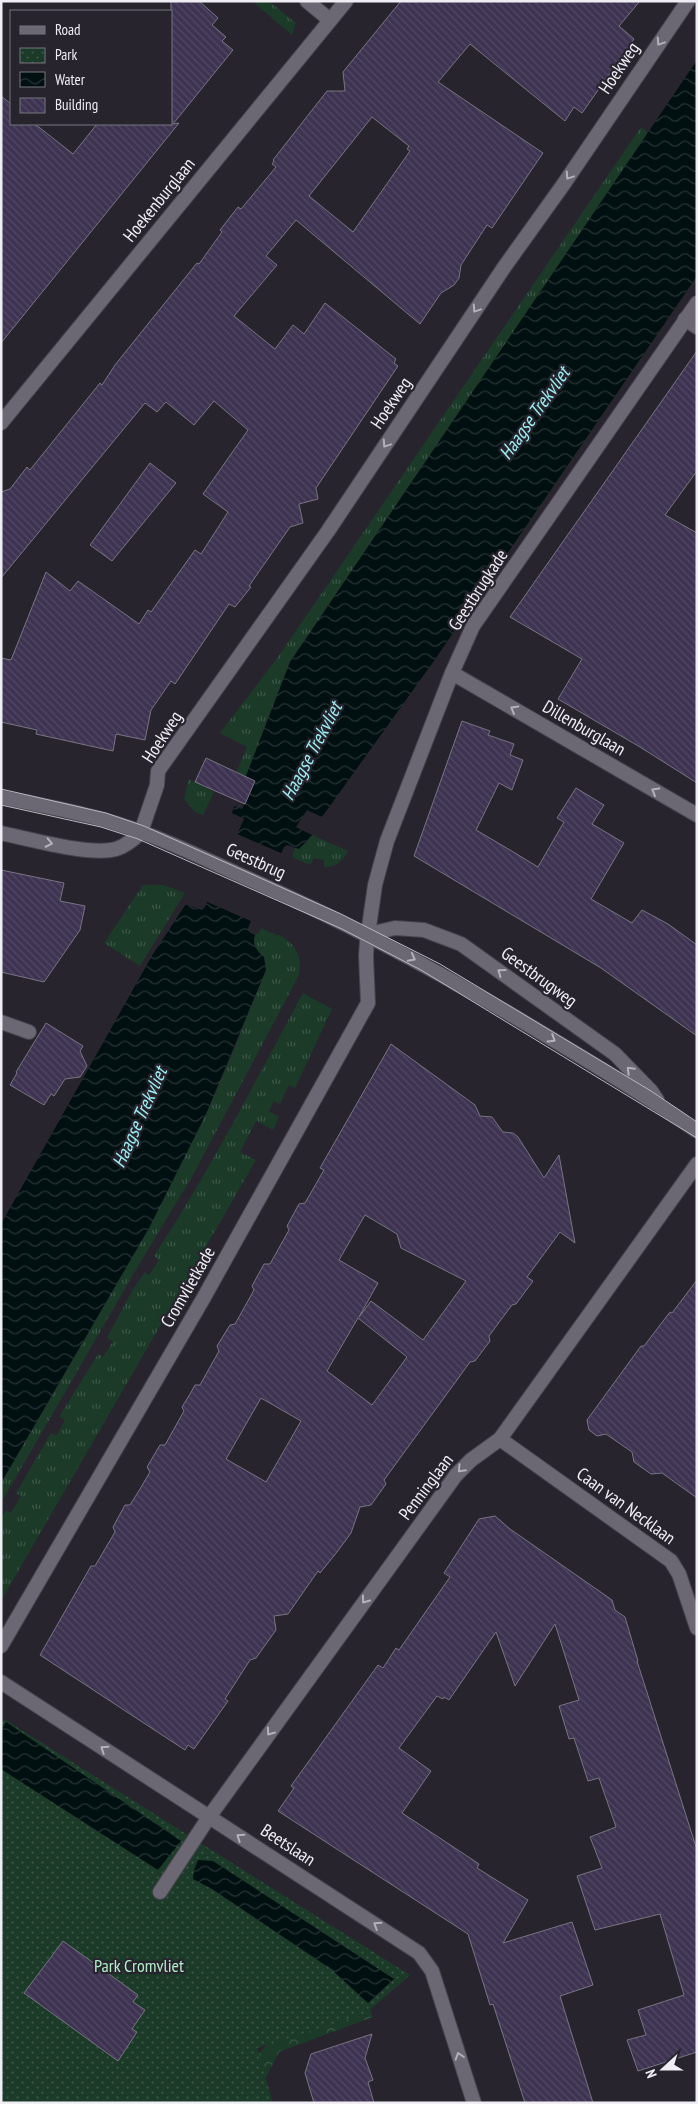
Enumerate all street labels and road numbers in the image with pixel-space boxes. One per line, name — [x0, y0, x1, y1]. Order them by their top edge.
street label: Hoekweg — [593, 38, 644, 98]
street label: Hoekenburglaan — [118, 153, 200, 246]
street label: Hoekweg — [365, 373, 416, 433]
street label: Geestbrugkade — [443, 545, 512, 635]
street label: Dillenburglaan — [539, 695, 630, 761]
street label: Hoekweg — [136, 706, 187, 767]
street label: Geestbrug — [223, 837, 290, 884]
street label: Geestbrugweg — [497, 941, 582, 1012]
street label: Cromvlietkade — [155, 1242, 220, 1331]
street label: Penninglaan — [393, 1449, 458, 1524]
street label: Caan van Necklaan — [572, 1462, 680, 1549]
street label: Beetslaan — [257, 1818, 320, 1871]

